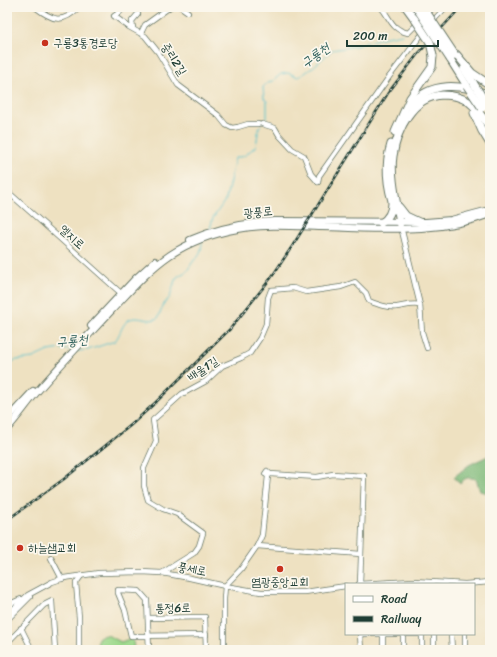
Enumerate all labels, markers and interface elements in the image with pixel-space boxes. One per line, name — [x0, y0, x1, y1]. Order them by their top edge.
scale bar — [347, 22, 438, 48]
text: 200 m — [353, 25, 387, 47]
place label: 구룡3통경로당 — [53, 32, 118, 54]
water label: 구룡천 — [296, 36, 336, 74]
marker: 구룡3통경로당 — [40, 38, 50, 48]
street label: 중리2길 — [155, 38, 193, 80]
street label: 광풍로 — [243, 200, 273, 224]
street label: 엘지로 — [54, 219, 90, 255]
water label: 구룡천 — [55, 328, 90, 353]
street label: 배울1길 — [183, 350, 224, 388]
place label: 하늘샘교회 — [28, 537, 76, 559]
marker: 하늘샘교회 — [15, 543, 25, 553]
street label: 풍세로 — [176, 555, 208, 583]
marker: 염광중앙교회 — [275, 564, 285, 574]
place label: 염광중앙교회 — [251, 571, 309, 593]
legend — [345, 583, 475, 635]
text: Road — [381, 588, 408, 610]
street label: 통정6로 — [155, 597, 191, 619]
text: Railway — [381, 608, 422, 630]

